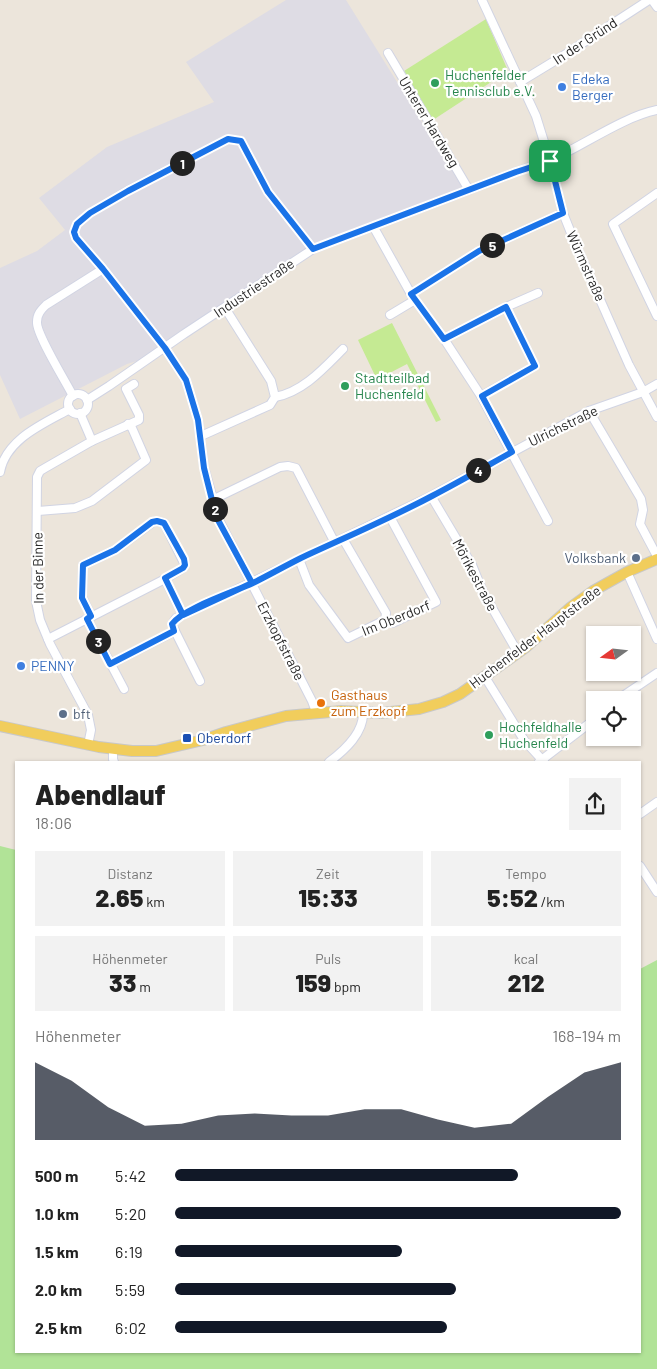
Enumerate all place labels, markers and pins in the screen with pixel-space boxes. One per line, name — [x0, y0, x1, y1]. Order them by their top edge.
place label: Huchenfelder Tennisclub e.V. — [445, 66, 535, 99]
place label: Edeka Berger — [572, 70, 613, 103]
marker: Huchenfelder Tennisclub e.V. — [429, 77, 441, 89]
marker: Edeka Berger — [556, 81, 568, 93]
pin — [529, 140, 571, 182]
pin: 1 — [170, 150, 194, 176]
pin: 5 — [480, 232, 504, 258]
place label: Stadtteilbad Huchenfeld — [355, 369, 430, 402]
marker: Stadtteilbad Huchenfeld — [339, 380, 351, 392]
pin: 4 — [466, 458, 490, 482]
pin: 2 — [202, 496, 228, 522]
place label: Volksbank — [565, 549, 626, 566]
marker: Volksbank — [630, 552, 642, 564]
pin: 3 — [86, 628, 110, 654]
place label: PENNY — [31, 657, 74, 674]
marker: PENNY — [15, 660, 27, 672]
place label: Gasthaus zum Erzkopf — [331, 686, 406, 719]
marker: Gasthaus zum Erzkopf — [315, 697, 327, 709]
place label: bft — [73, 705, 91, 722]
marker: bft — [57, 708, 69, 720]
place label: Hochfeldhalle Huchenfeld — [499, 718, 582, 751]
place label: Oberdorf — [197, 729, 251, 746]
marker: Hochfeldhalle Huchenfeld — [483, 729, 495, 741]
marker: Oberdorf — [181, 732, 193, 744]

